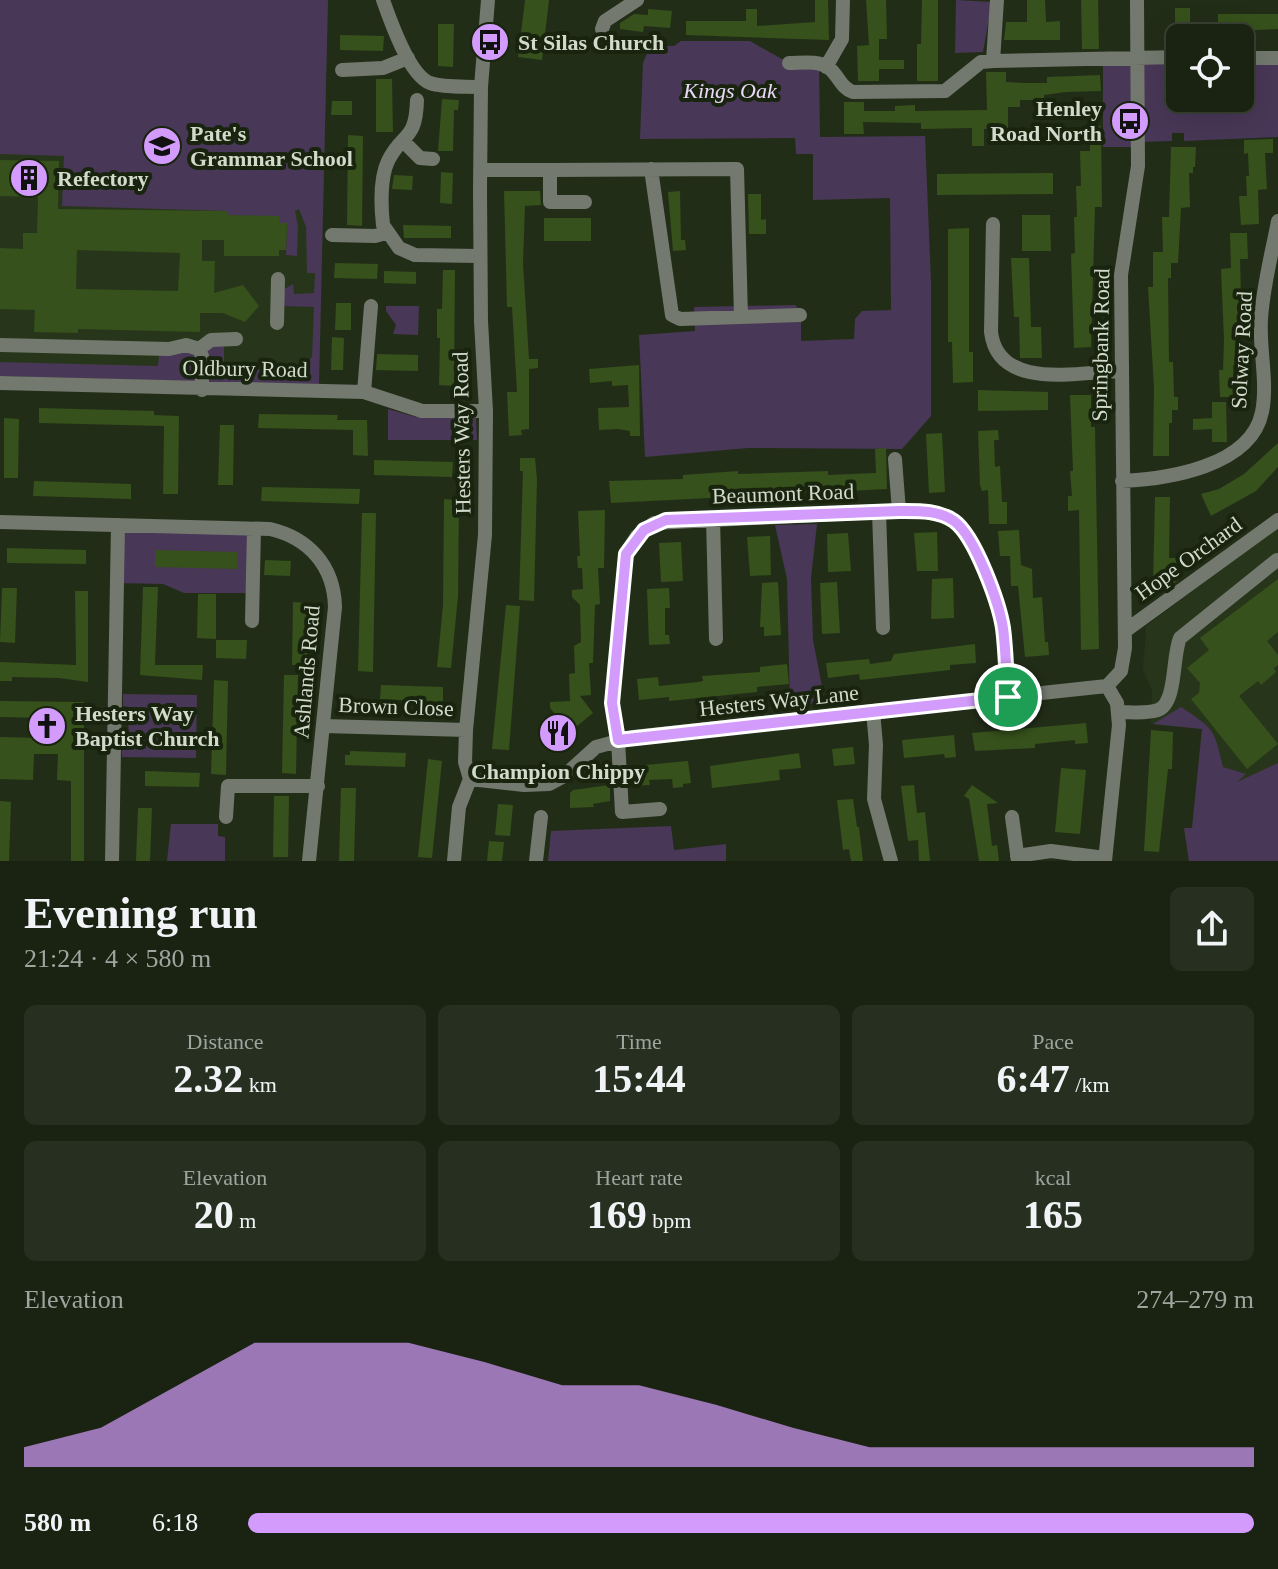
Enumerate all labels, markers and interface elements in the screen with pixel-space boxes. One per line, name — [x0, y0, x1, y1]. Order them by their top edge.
bus stop icon: St Silas Church — [469, 21, 511, 63]
map controls — [1166, 24, 1254, 112]
button: locate — [1166, 24, 1254, 112]
place label: St Silas Church — [518, 30, 664, 55]
park label: Kings Oak — [682, 78, 778, 103]
place label: Henley Road North — [990, 96, 1102, 146]
bus stop icon: Henley Road North — [1109, 100, 1151, 142]
place label: Pate's Grammar School — [190, 121, 353, 171]
school or university icon: Pate's Grammar School — [141, 125, 183, 167]
building icon: Refectory — [8, 157, 50, 199]
place label: Refectory — [57, 166, 149, 191]
street label: Springbank Road — [1087, 268, 1114, 422]
street label: Solway Road — [1226, 290, 1257, 410]
street label: Hesters Way Road — [448, 351, 475, 515]
street label: Oldbury Road — [182, 355, 308, 382]
street label: Beaumont Road — [711, 479, 855, 508]
street label: Hope Orchard — [1130, 511, 1246, 605]
street label: Ashlands Road — [288, 604, 325, 740]
pin — [974, 663, 1042, 731]
icon: arrive — [986, 675, 1030, 719]
street label: Hesters Way Lane — [698, 680, 860, 721]
street label: Brown Close — [338, 692, 454, 721]
place label: Hesters Way Baptist Church — [75, 701, 219, 751]
church icon: Hesters Way Baptist Church — [26, 705, 68, 747]
restaurant icon: Champion Chippy — [537, 712, 579, 754]
place label: Champion Chippy — [471, 759, 645, 784]
button: share — [1170, 887, 1254, 971]
text: Evening run — [24, 889, 258, 938]
text: 21:24 · 4 × 580 m — [24, 944, 211, 973]
text: Distance — [187, 1029, 263, 1054]
text: Time — [616, 1029, 662, 1054]
text: Pace — [1032, 1029, 1074, 1054]
text: 2.32 — [173, 1056, 243, 1101]
text: 15:44 — [592, 1056, 686, 1101]
text: 6:47 — [996, 1056, 1070, 1101]
text: km — [243, 1072, 277, 1097]
text: /km — [1070, 1072, 1110, 1097]
text: Elevation — [183, 1165, 267, 1190]
text: Heart rate — [595, 1165, 683, 1190]
text: kcal — [1035, 1165, 1071, 1190]
text: 20 — [194, 1192, 234, 1237]
text: 169 — [587, 1192, 647, 1237]
text: 165 — [1023, 1192, 1083, 1237]
text: m — [234, 1208, 256, 1233]
text: bpm — [647, 1208, 691, 1233]
text: Elevation — [24, 1285, 124, 1314]
text: 274–279 m — [1136, 1285, 1254, 1314]
text: 580 m — [24, 1508, 91, 1537]
text: 6:18 — [152, 1508, 198, 1537]

